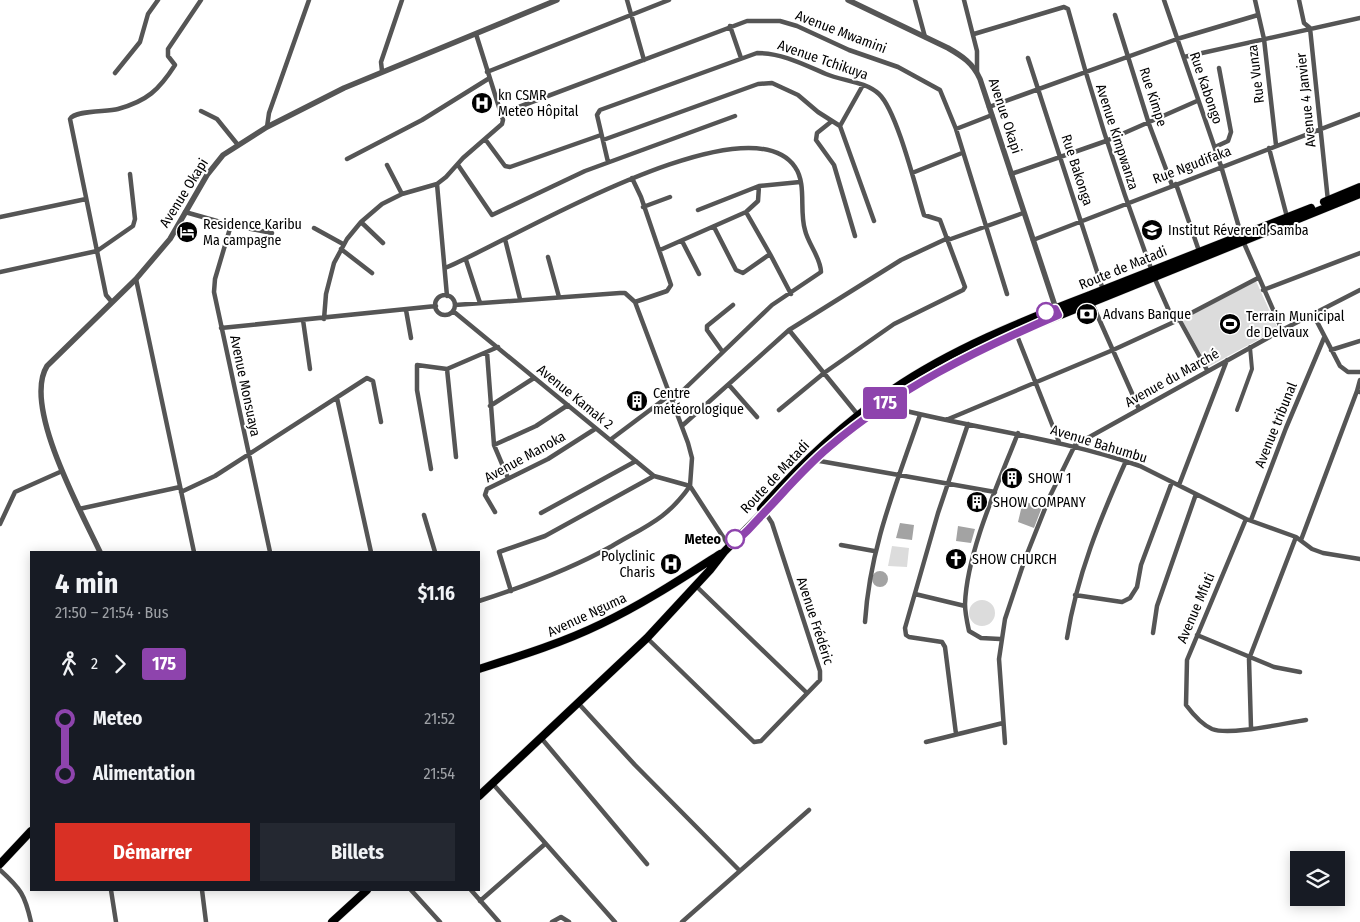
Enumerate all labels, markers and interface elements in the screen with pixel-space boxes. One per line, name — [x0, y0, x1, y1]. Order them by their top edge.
street label: Avenue Mwamini — [793, 7, 889, 57]
street label: Avenue Tchikuya — [775, 37, 871, 83]
street label: Rue Vunza — [1244, 44, 1268, 104]
street label: Rue Kabongo — [1186, 50, 1226, 126]
street label: Avenue 4 Janvier — [1293, 52, 1319, 148]
street label: Rue Kimpe — [1135, 65, 1171, 129]
street label: Avenue Okapi — [985, 76, 1025, 156]
street label: Avenue Kimpwanza — [1092, 82, 1142, 192]
place label: kn CSMR Meteo Hôpital — [498, 87, 579, 120]
hospital icon: kn CSMR Meteo Hôpital — [470, 91, 494, 115]
street label: Rue Bakonga — [1057, 132, 1097, 208]
street label: Rue Ngudifaka — [1150, 142, 1234, 188]
street label: Avenue Okapi — [156, 155, 212, 231]
place label: Residence Karibu Ma campagne — [203, 216, 302, 249]
school or university icon: Institut Réverend Samba — [1140, 218, 1164, 242]
hotel icon: Residence Karibu Ma campagne — [175, 220, 199, 244]
place label: Institut Réverend Samba — [1168, 222, 1309, 239]
street label: Route de Matadi — [1076, 243, 1170, 293]
unlabelled marker — [1036, 302, 1056, 322]
bank icon: Advans Banque — [1075, 302, 1099, 326]
place label: Advans Banque — [1103, 306, 1191, 323]
place label: Terrain Municipal de Delvaux — [1246, 308, 1345, 341]
sports icon: Terrain Municipal de Delvaux — [1218, 312, 1242, 336]
street label: Avenue Monsuaya — [226, 334, 264, 438]
street label: Avenue du Marché — [1122, 345, 1222, 411]
street label: Avenue Kamak 2 — [533, 361, 617, 433]
street label: Avenue tribunal — [1251, 379, 1301, 470]
place label: Centre météorologique — [653, 385, 744, 418]
line badge: 175 — [856, 387, 914, 419]
building icon: Centre météorologique — [625, 389, 649, 413]
text: 175 — [873, 392, 897, 414]
street label: Avenue Bahumbu — [1049, 421, 1149, 467]
street label: Avenue Manoka — [481, 428, 569, 486]
street label: Route de Matadi — [737, 437, 813, 517]
building icon: SHOW 1 — [1000, 466, 1024, 490]
place label: SHOW 1 — [1028, 470, 1071, 487]
building icon: SHOW COMPANY — [965, 490, 989, 514]
place label: SHOW COMPANY — [993, 494, 1086, 511]
marker: Meteo — [725, 529, 745, 549]
place label: Meteo — [685, 531, 722, 548]
church icon: SHOW CHURCH — [944, 547, 968, 571]
place label: Polyclinic Charis — [601, 548, 655, 581]
place label: SHOW CHURCH — [972, 551, 1057, 568]
hospital icon: Polyclinic Charis — [659, 552, 683, 576]
text: 4 min — [55, 567, 119, 600]
street label: Avenue Mfuti — [1174, 570, 1218, 646]
street label: Avenue Frédéric — [793, 575, 837, 667]
text: $1.16 — [418, 582, 455, 605]
street label: Avenue Nguma — [545, 589, 629, 641]
text: 21:50 – 21:54 · Bus — [55, 603, 169, 622]
icon: walk — [55, 650, 83, 678]
icon: forward — [106, 650, 134, 678]
text: 175 — [152, 653, 176, 675]
text: 2 — [91, 654, 98, 673]
text: Meteo — [93, 707, 142, 730]
text: 21:52 — [424, 709, 455, 728]
text: Alimentation — [93, 762, 195, 785]
text: 21:54 — [424, 764, 455, 783]
button: Démarrer — [55, 823, 250, 881]
button: Billets — [260, 823, 455, 881]
map controls — [1290, 851, 1345, 906]
button: layers — [1290, 851, 1345, 906]

